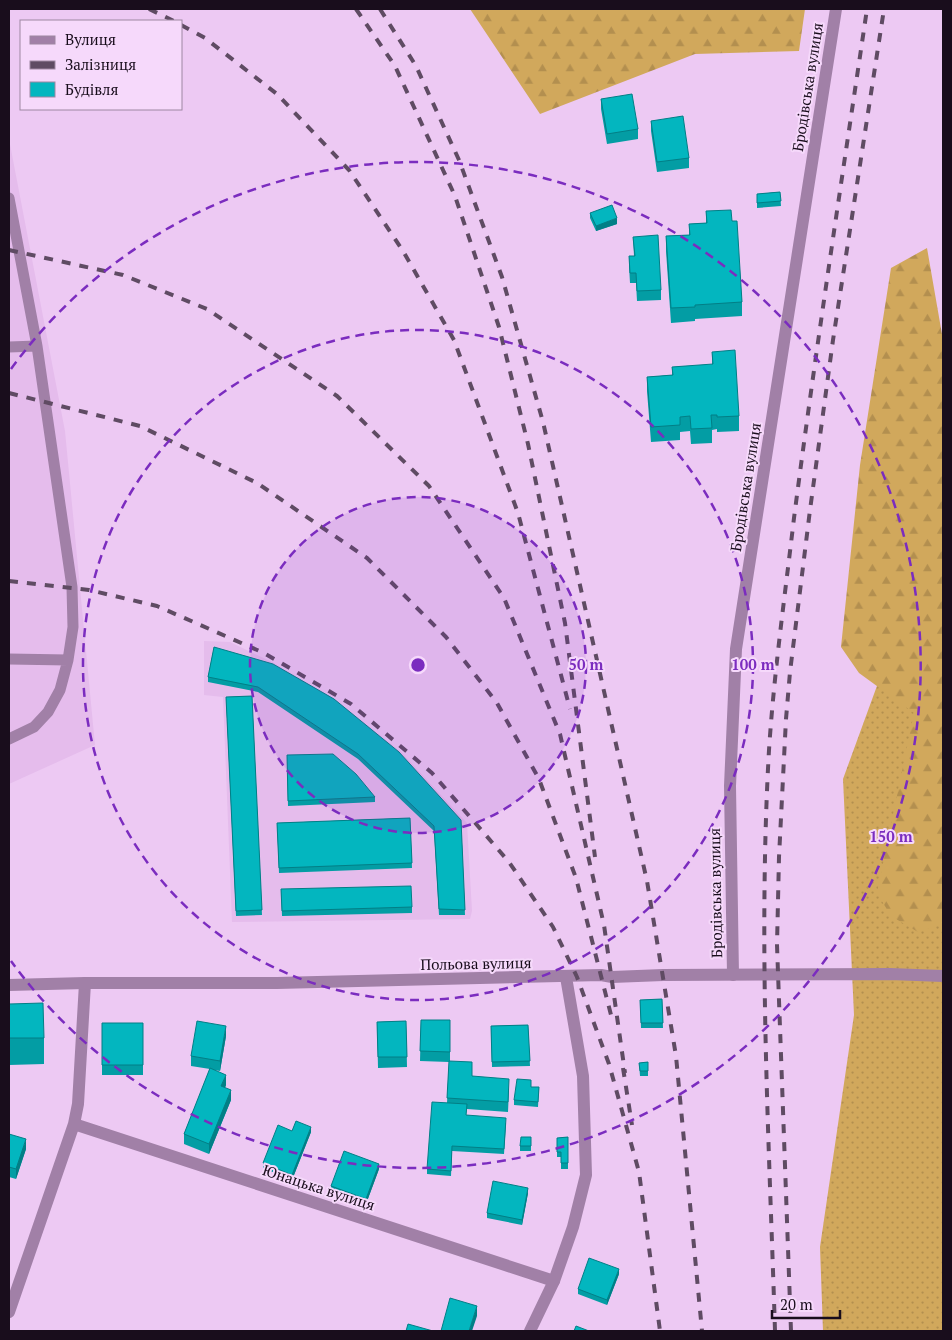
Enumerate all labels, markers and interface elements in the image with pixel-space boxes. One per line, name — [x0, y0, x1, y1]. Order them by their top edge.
legend — [20, 20, 182, 110]
street label: Бродівська вулиця — [787, 21, 827, 153]
text: Вулиця — [65, 29, 116, 49]
text: Залізниця — [65, 54, 136, 74]
text: Будівля — [65, 79, 118, 99]
street label: Бродівська вулиця — [725, 421, 765, 553]
text: 50 m — [569, 654, 604, 674]
text: 100 m — [731, 654, 775, 674]
centre of rings — [409, 656, 427, 674]
text: 150 m — [869, 826, 913, 846]
street label: Бродівська вулиця — [704, 828, 726, 958]
street label: Польова вулиця — [420, 952, 532, 974]
street label: Юнацька вулиця — [260, 1159, 378, 1215]
scale bar — [772, 1288, 840, 1320]
text: 20 m — [780, 1294, 813, 1314]

